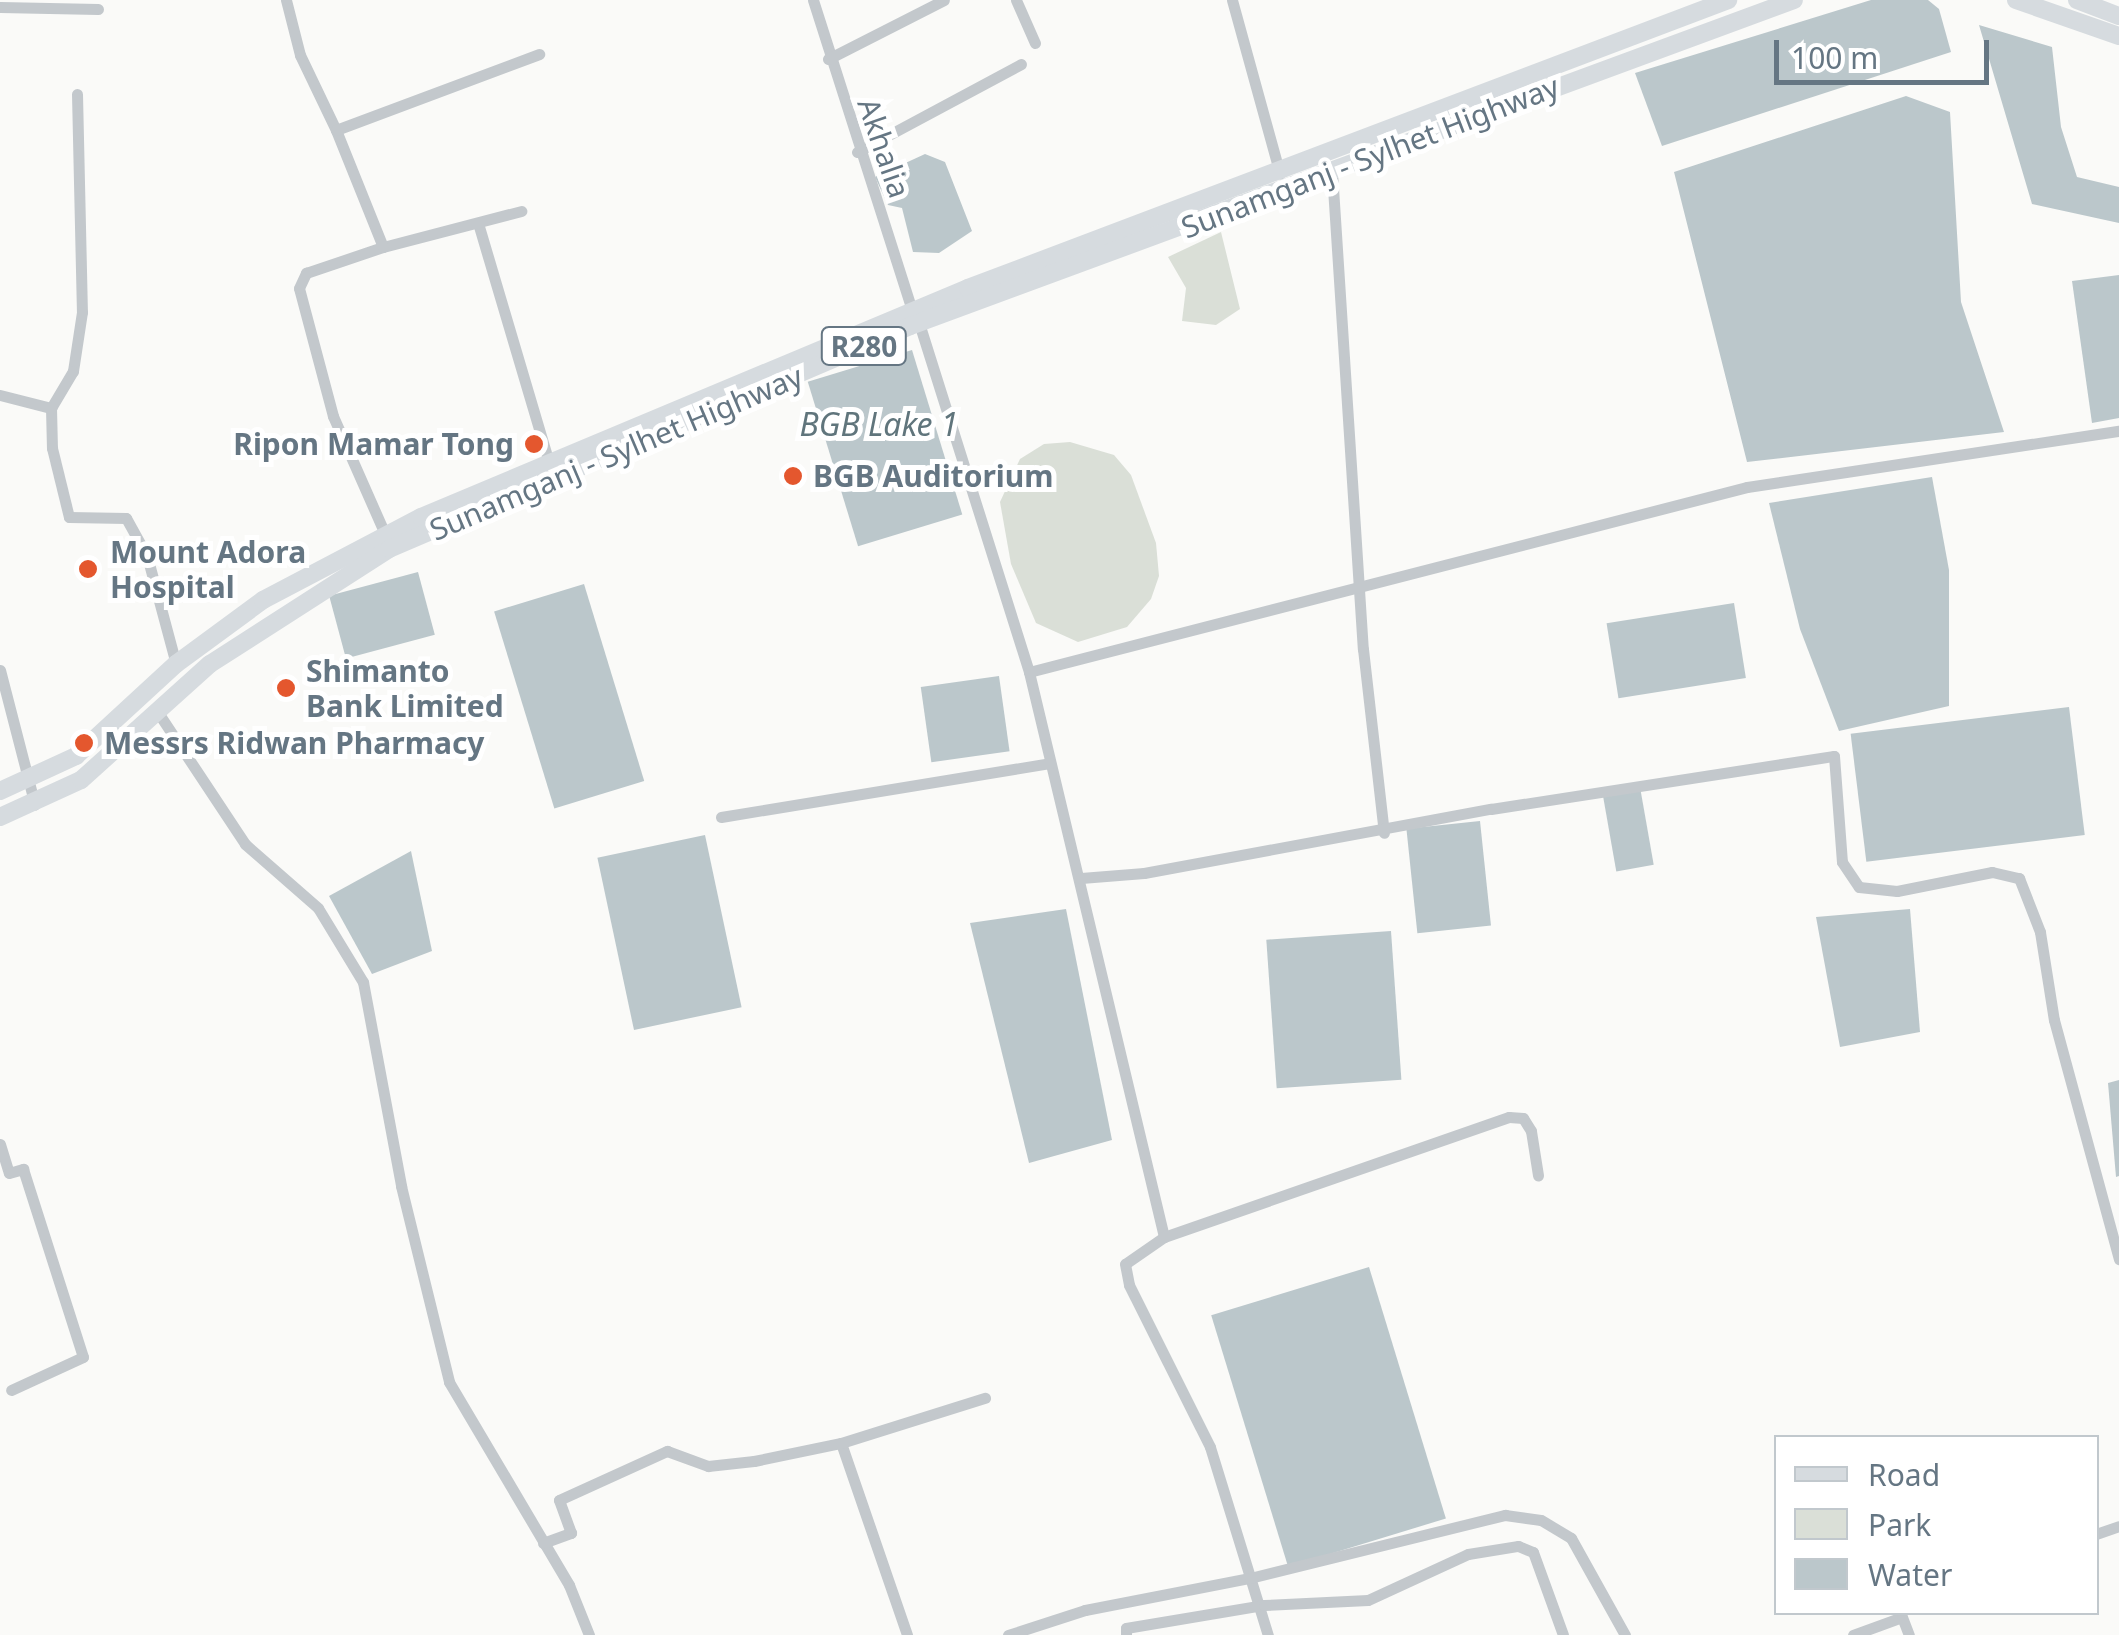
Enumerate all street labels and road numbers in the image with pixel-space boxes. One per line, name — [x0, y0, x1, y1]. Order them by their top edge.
street label: Sunamganj - Sylhet Highway — [1176, 68, 1564, 246]
street label: Akhalia — [850, 94, 918, 202]
road number: R280 — [819, 323, 909, 369]
street label: Sunamganj - Sylhet Highway — [424, 358, 808, 548]

